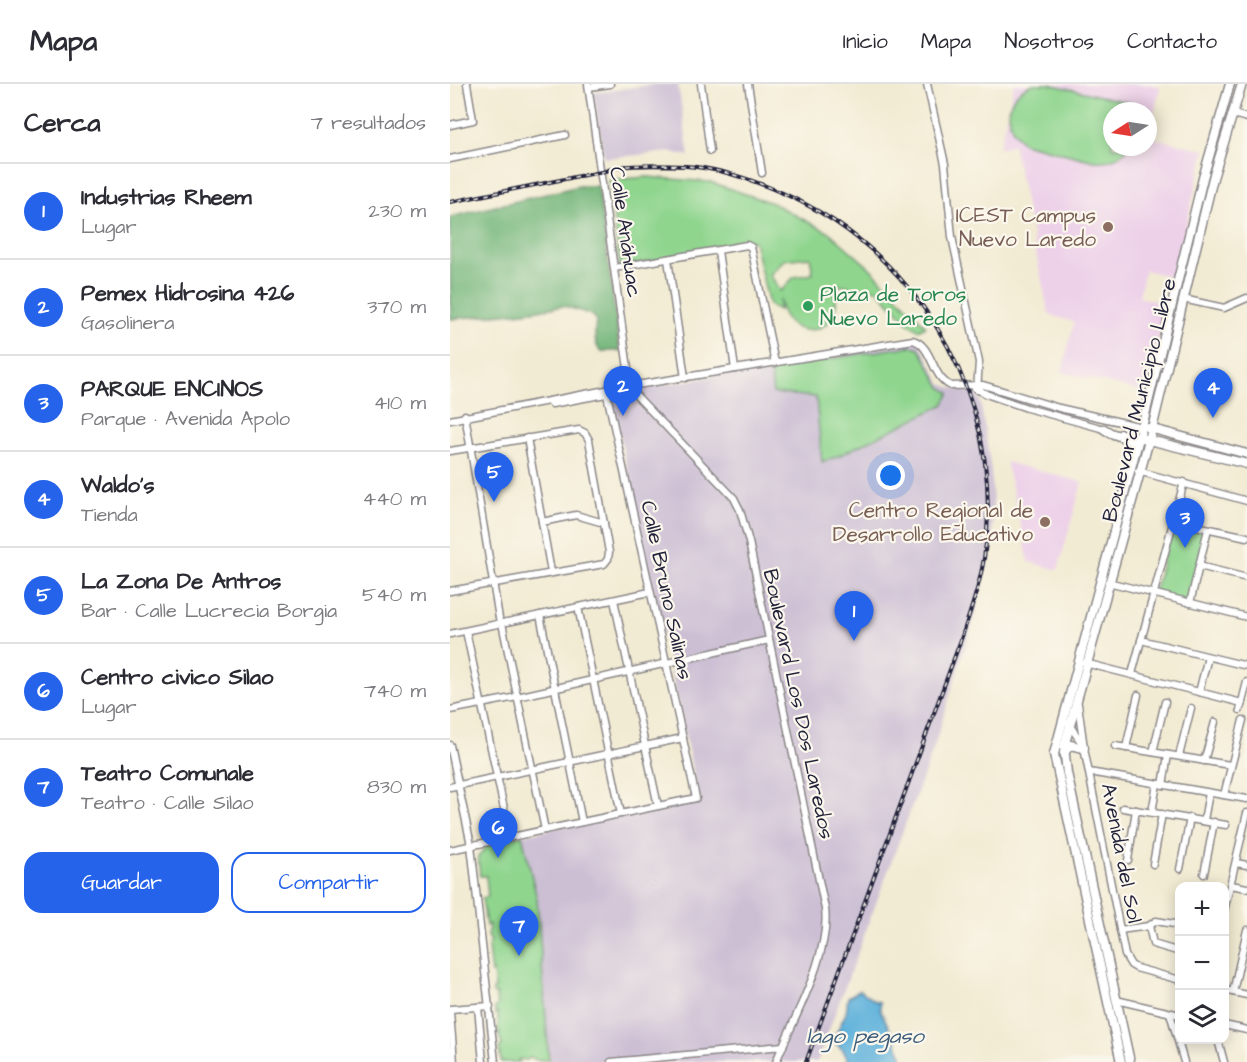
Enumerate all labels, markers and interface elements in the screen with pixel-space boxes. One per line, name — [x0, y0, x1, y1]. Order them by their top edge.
text: Mapa — [30, 22, 97, 61]
text: Inicio — [843, 27, 888, 56]
text: Mapa — [921, 27, 971, 56]
text: Nosotros — [1004, 27, 1094, 56]
text: Contacto — [1127, 27, 1217, 56]
north arrow — [1103, 102, 1157, 156]
text: Cerca — [24, 105, 101, 141]
text: 7 resultados — [311, 109, 426, 137]
street label: Calle Anáhuac — [602, 165, 649, 299]
text: Industrias Rheem — [81, 182, 252, 213]
text: 1 — [42, 197, 45, 225]
text: 230 m — [368, 197, 426, 225]
place label: ICEST Campus Nuevo Laredo — [956, 201, 1096, 254]
text: Lugar — [81, 213, 137, 241]
marker: ICEST Campus Nuevo Laredo — [1101, 220, 1115, 234]
street label: Boulevard Municipio Libre — [1095, 275, 1185, 525]
text: Pemex Hidrosina 426 — [81, 278, 294, 309]
place label: Plaza de Toros Nuevo Laredo — [820, 280, 966, 333]
text: 2 — [38, 293, 49, 321]
text: 370 m — [367, 293, 426, 321]
marker: Plaza de Toros Nuevo Laredo — [801, 299, 815, 313]
text: Gasolinera — [81, 309, 175, 337]
pin: 2 — [604, 366, 642, 416]
pin: 4 — [1194, 368, 1233, 418]
text: PARQUE ENCINOS — [81, 374, 263, 405]
text: 3 — [38, 389, 49, 417]
text: 410 m — [374, 389, 426, 417]
text: Parque · Avenida Apolo — [81, 405, 290, 433]
pin: 5 — [474, 452, 513, 502]
your location — [876, 461, 905, 490]
text: Waldo's — [81, 470, 155, 501]
text: 4 — [37, 485, 50, 513]
text: 440 m — [363, 485, 426, 513]
place label: Centro Regional de Desarrollo Educativo — [833, 496, 1033, 549]
street label: Calle Bruno Salinas — [633, 498, 700, 682]
pin: 3 — [1166, 498, 1204, 548]
text: Tienda — [81, 501, 138, 529]
marker: Centro Regional de Desarrollo Educativo — [1038, 515, 1052, 529]
text: La Zona De Antros — [81, 566, 281, 597]
street label: Boulevard Los Dos Laredos — [756, 566, 841, 842]
text: 5 — [36, 581, 51, 609]
text: 540 m — [362, 581, 426, 609]
pin: 1 — [834, 592, 874, 641]
text: Bar · Calle Lucrecia Borgia — [81, 597, 337, 625]
text: Centro civico Silao — [81, 662, 273, 693]
text: 6 — [37, 677, 50, 705]
text: 740 m — [364, 677, 426, 705]
text: Lugar — [81, 693, 137, 721]
text: Teatro Comunale — [81, 758, 254, 789]
text: 7 — [37, 773, 50, 801]
text: 830 m — [367, 773, 426, 801]
street label: Avenida del Sol — [1094, 781, 1149, 925]
text: Teatro · Calle Silao — [81, 789, 254, 817]
pin: 6 — [478, 808, 518, 858]
button: Guardar — [24, 852, 219, 913]
button: Compartir — [231, 852, 426, 913]
map controls — [1175, 882, 1229, 1044]
button: + — [1175, 882, 1229, 936]
pin: 7 — [500, 906, 538, 956]
button: − — [1175, 936, 1229, 990]
button: layers — [1175, 990, 1229, 1044]
water label: lago pegaso — [806, 1021, 925, 1053]

